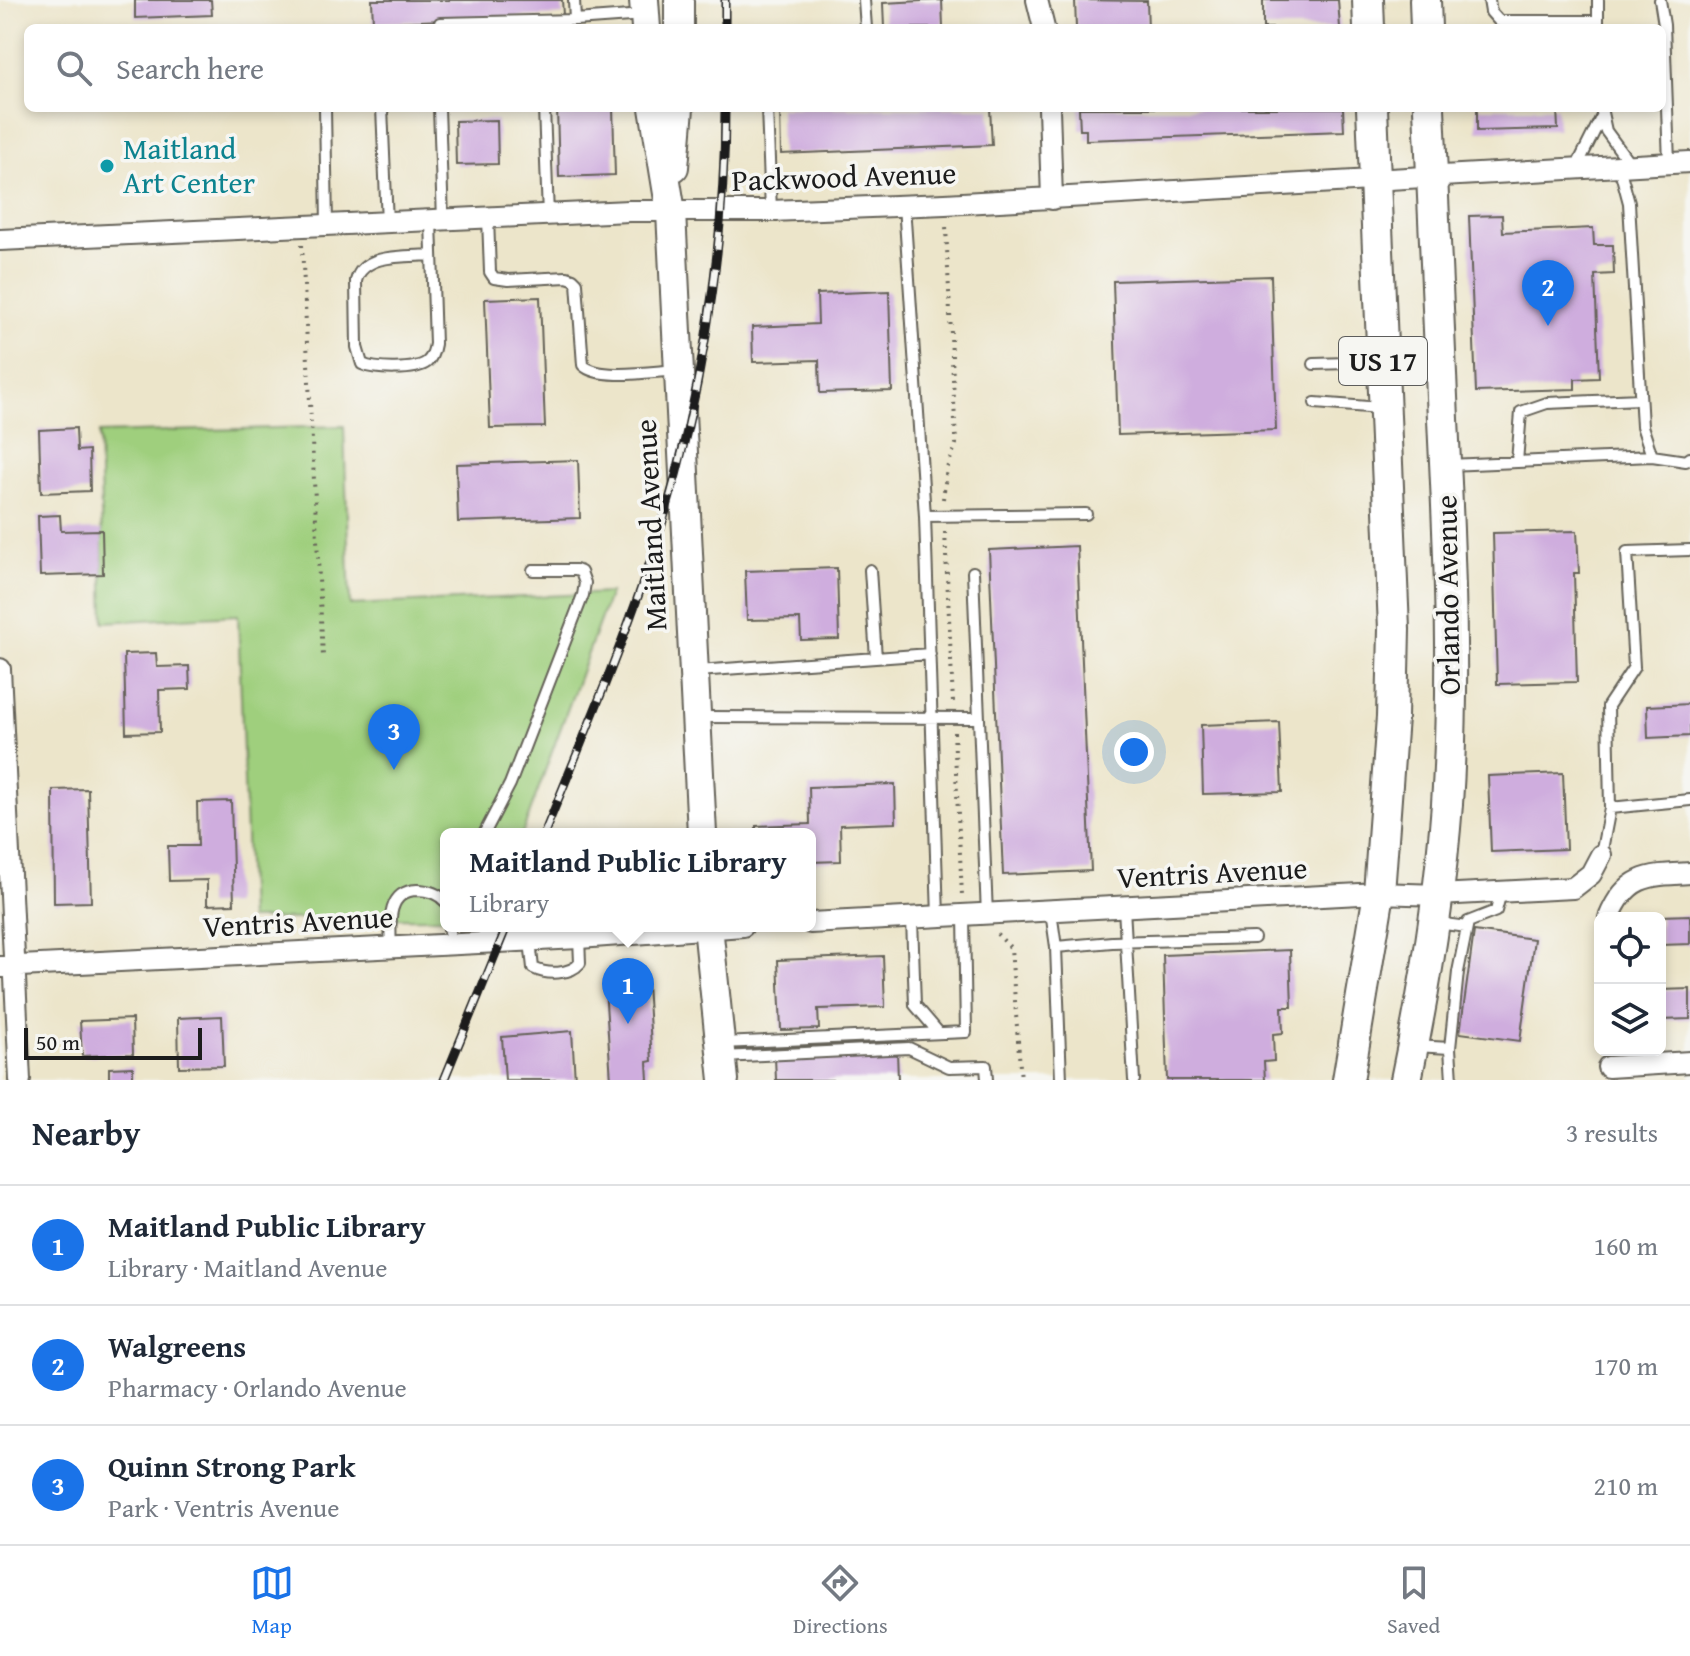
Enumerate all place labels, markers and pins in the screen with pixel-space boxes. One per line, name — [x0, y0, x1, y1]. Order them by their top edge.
place label: Maitland Art Center — [123, 126, 255, 204]
marker: Maitland Art Center — [98, 157, 116, 175]
pin: 2 — [1522, 260, 1574, 326]
pin: 3 — [368, 704, 420, 770]
pin: 1 — [602, 958, 654, 1024]

